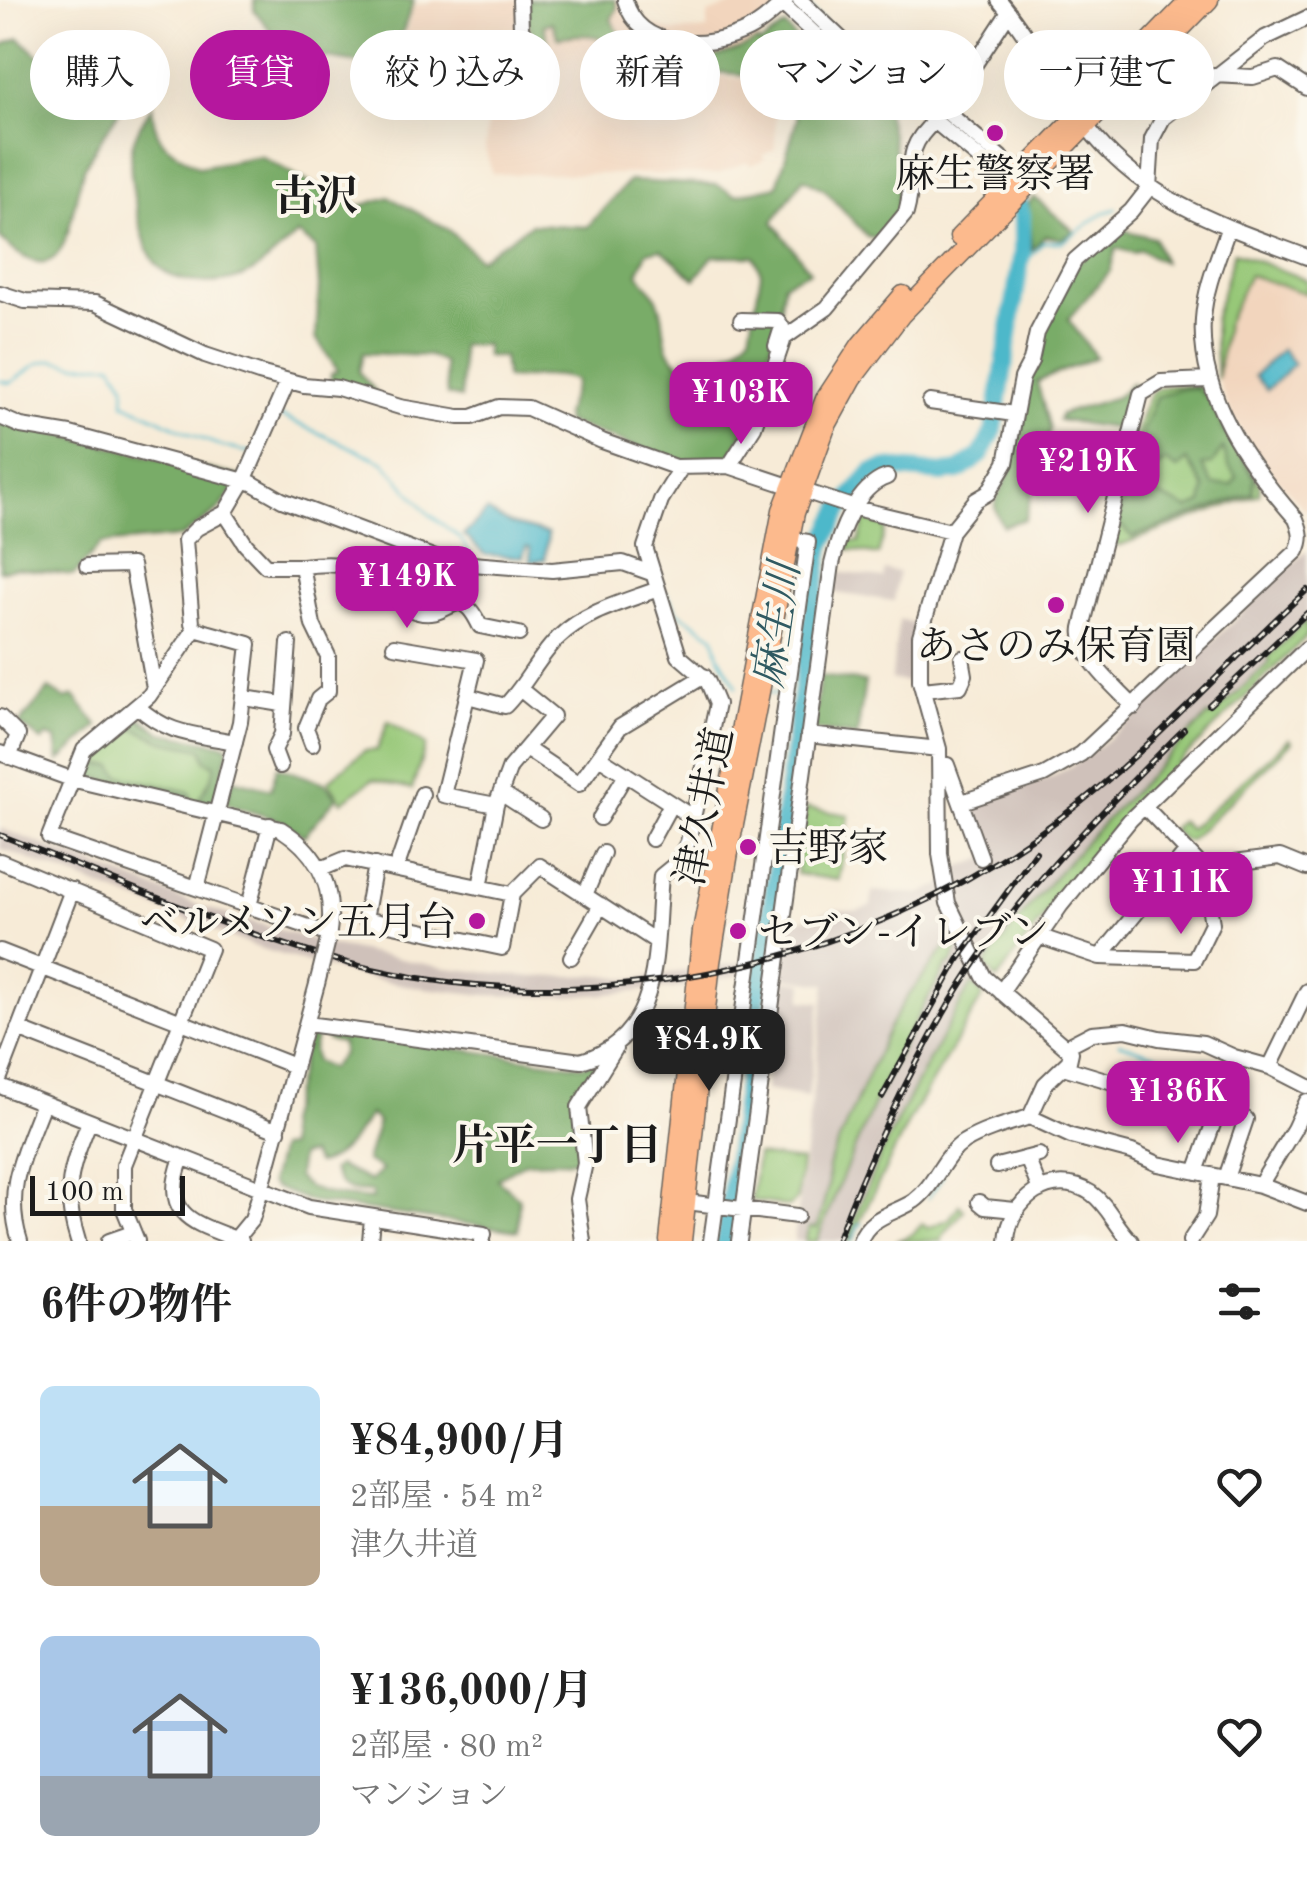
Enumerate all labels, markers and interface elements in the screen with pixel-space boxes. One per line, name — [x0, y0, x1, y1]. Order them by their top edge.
chip: 購入 — [30, 30, 170, 120]
chip: 賃貸 — [190, 30, 330, 120]
chip: 絞り込み — [350, 30, 560, 120]
chip: 新着 — [580, 30, 720, 120]
chip: マンション — [740, 30, 984, 120]
chip: 一戸建て — [1004, 30, 1214, 120]
marker: 麻生警察署 — [984, 122, 1006, 144]
place label: 麻生警察署 — [895, 153, 1095, 197]
district label: 古沢 — [274, 174, 358, 220]
pin: ¥103K — [671, 362, 811, 447]
text: ¥103K — [692, 378, 790, 410]
pin: ¥219K — [1018, 431, 1158, 516]
text: ¥219K — [1039, 447, 1137, 479]
pin: ¥149K — [337, 546, 477, 631]
water label: 麻生川 — [745, 556, 809, 691]
text: ¥149K — [358, 562, 456, 594]
marker: あさのみ保育園 — [1045, 594, 1067, 616]
place label: あさのみ保育園 — [916, 625, 1196, 669]
street label: 津久井道 — [668, 724, 742, 889]
place label: 吉野家 — [768, 827, 888, 871]
marker: 吉野家 — [737, 836, 759, 858]
pin: ¥111K — [1111, 852, 1251, 937]
text: ¥111K — [1132, 868, 1230, 900]
place label: ベルメソン五月台 — [139, 901, 457, 945]
marker: ベルメソン五月台 — [466, 910, 488, 932]
place label: セブン-イレブン — [758, 912, 1050, 955]
marker: セブン-イレブン — [727, 920, 749, 942]
pin: ¥84.9K — [628, 1009, 790, 1094]
text: ¥84.9K — [655, 1025, 763, 1057]
pin: ¥136K — [1108, 1061, 1248, 1146]
text: ¥136K — [1129, 1077, 1227, 1109]
district label: 片平一丁目 — [452, 1123, 662, 1169]
scale bar — [30, 1171, 185, 1216]
text: 100 m — [45, 1179, 124, 1207]
icon: filters — [1212, 1274, 1267, 1329]
text: 6件の物件 — [40, 1286, 232, 1328]
text: ¥84,900/月 — [350, 1422, 569, 1464]
icon: home — [120, 1426, 240, 1546]
icon: heart — [1212, 1459, 1267, 1514]
text: 2部屋 · 54 m² — [350, 1482, 543, 1514]
text: 津久井道 — [350, 1531, 478, 1563]
text: ¥136,000/月 — [350, 1672, 593, 1714]
icon: home — [120, 1676, 240, 1796]
icon: heart — [1212, 1709, 1267, 1764]
text: 2部屋 · 80 m² — [350, 1732, 543, 1764]
text: マンション — [350, 1781, 509, 1813]

